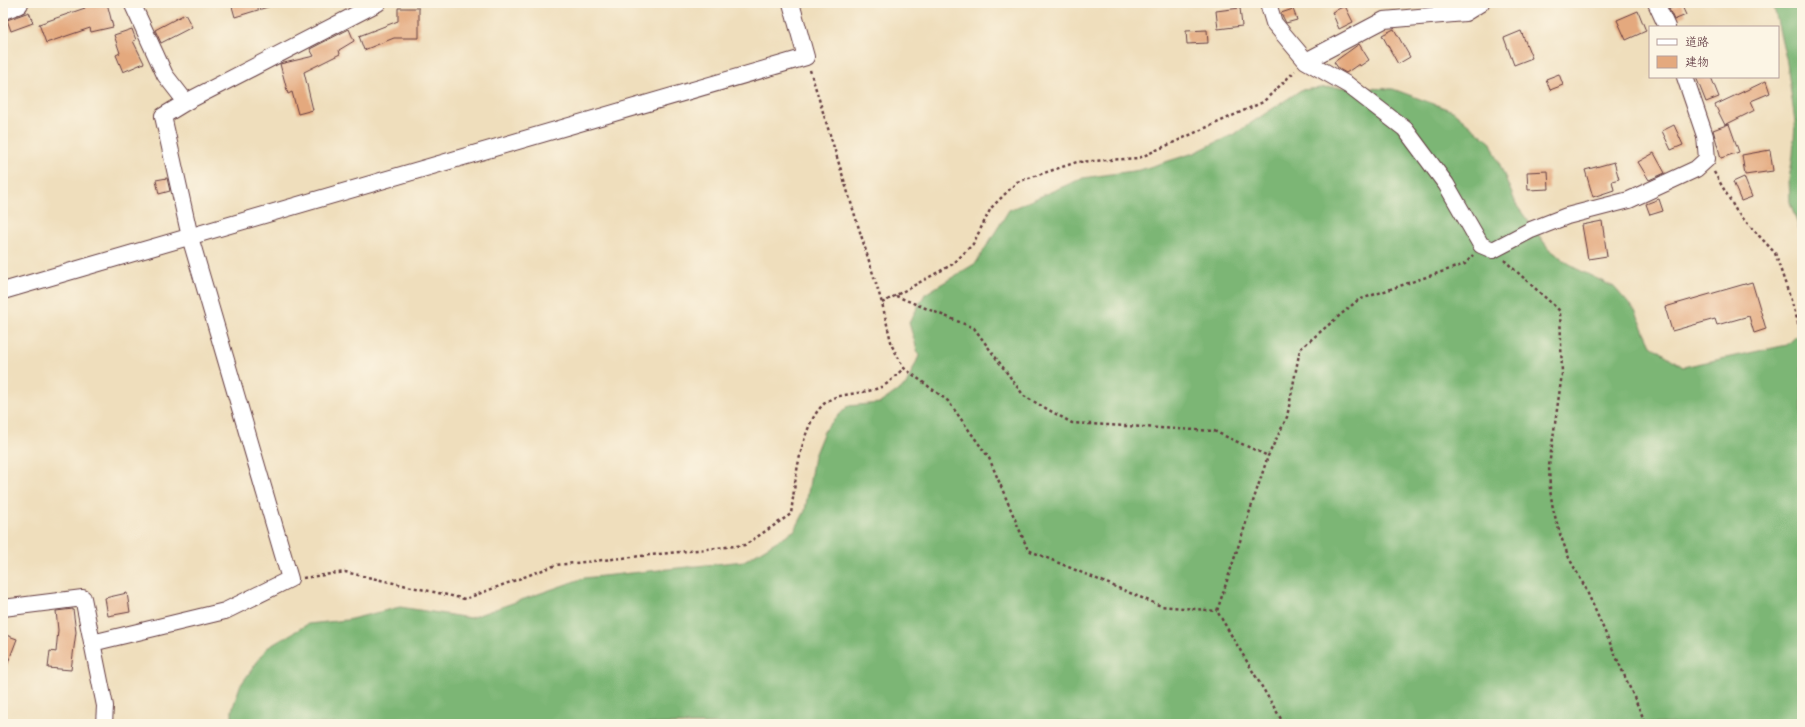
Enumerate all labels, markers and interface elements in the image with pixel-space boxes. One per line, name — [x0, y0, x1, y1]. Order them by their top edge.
legend — [1649, 26, 1779, 78]
text: 道路 — [1685, 35, 1709, 50]
text: 建物 — [1685, 55, 1709, 70]

